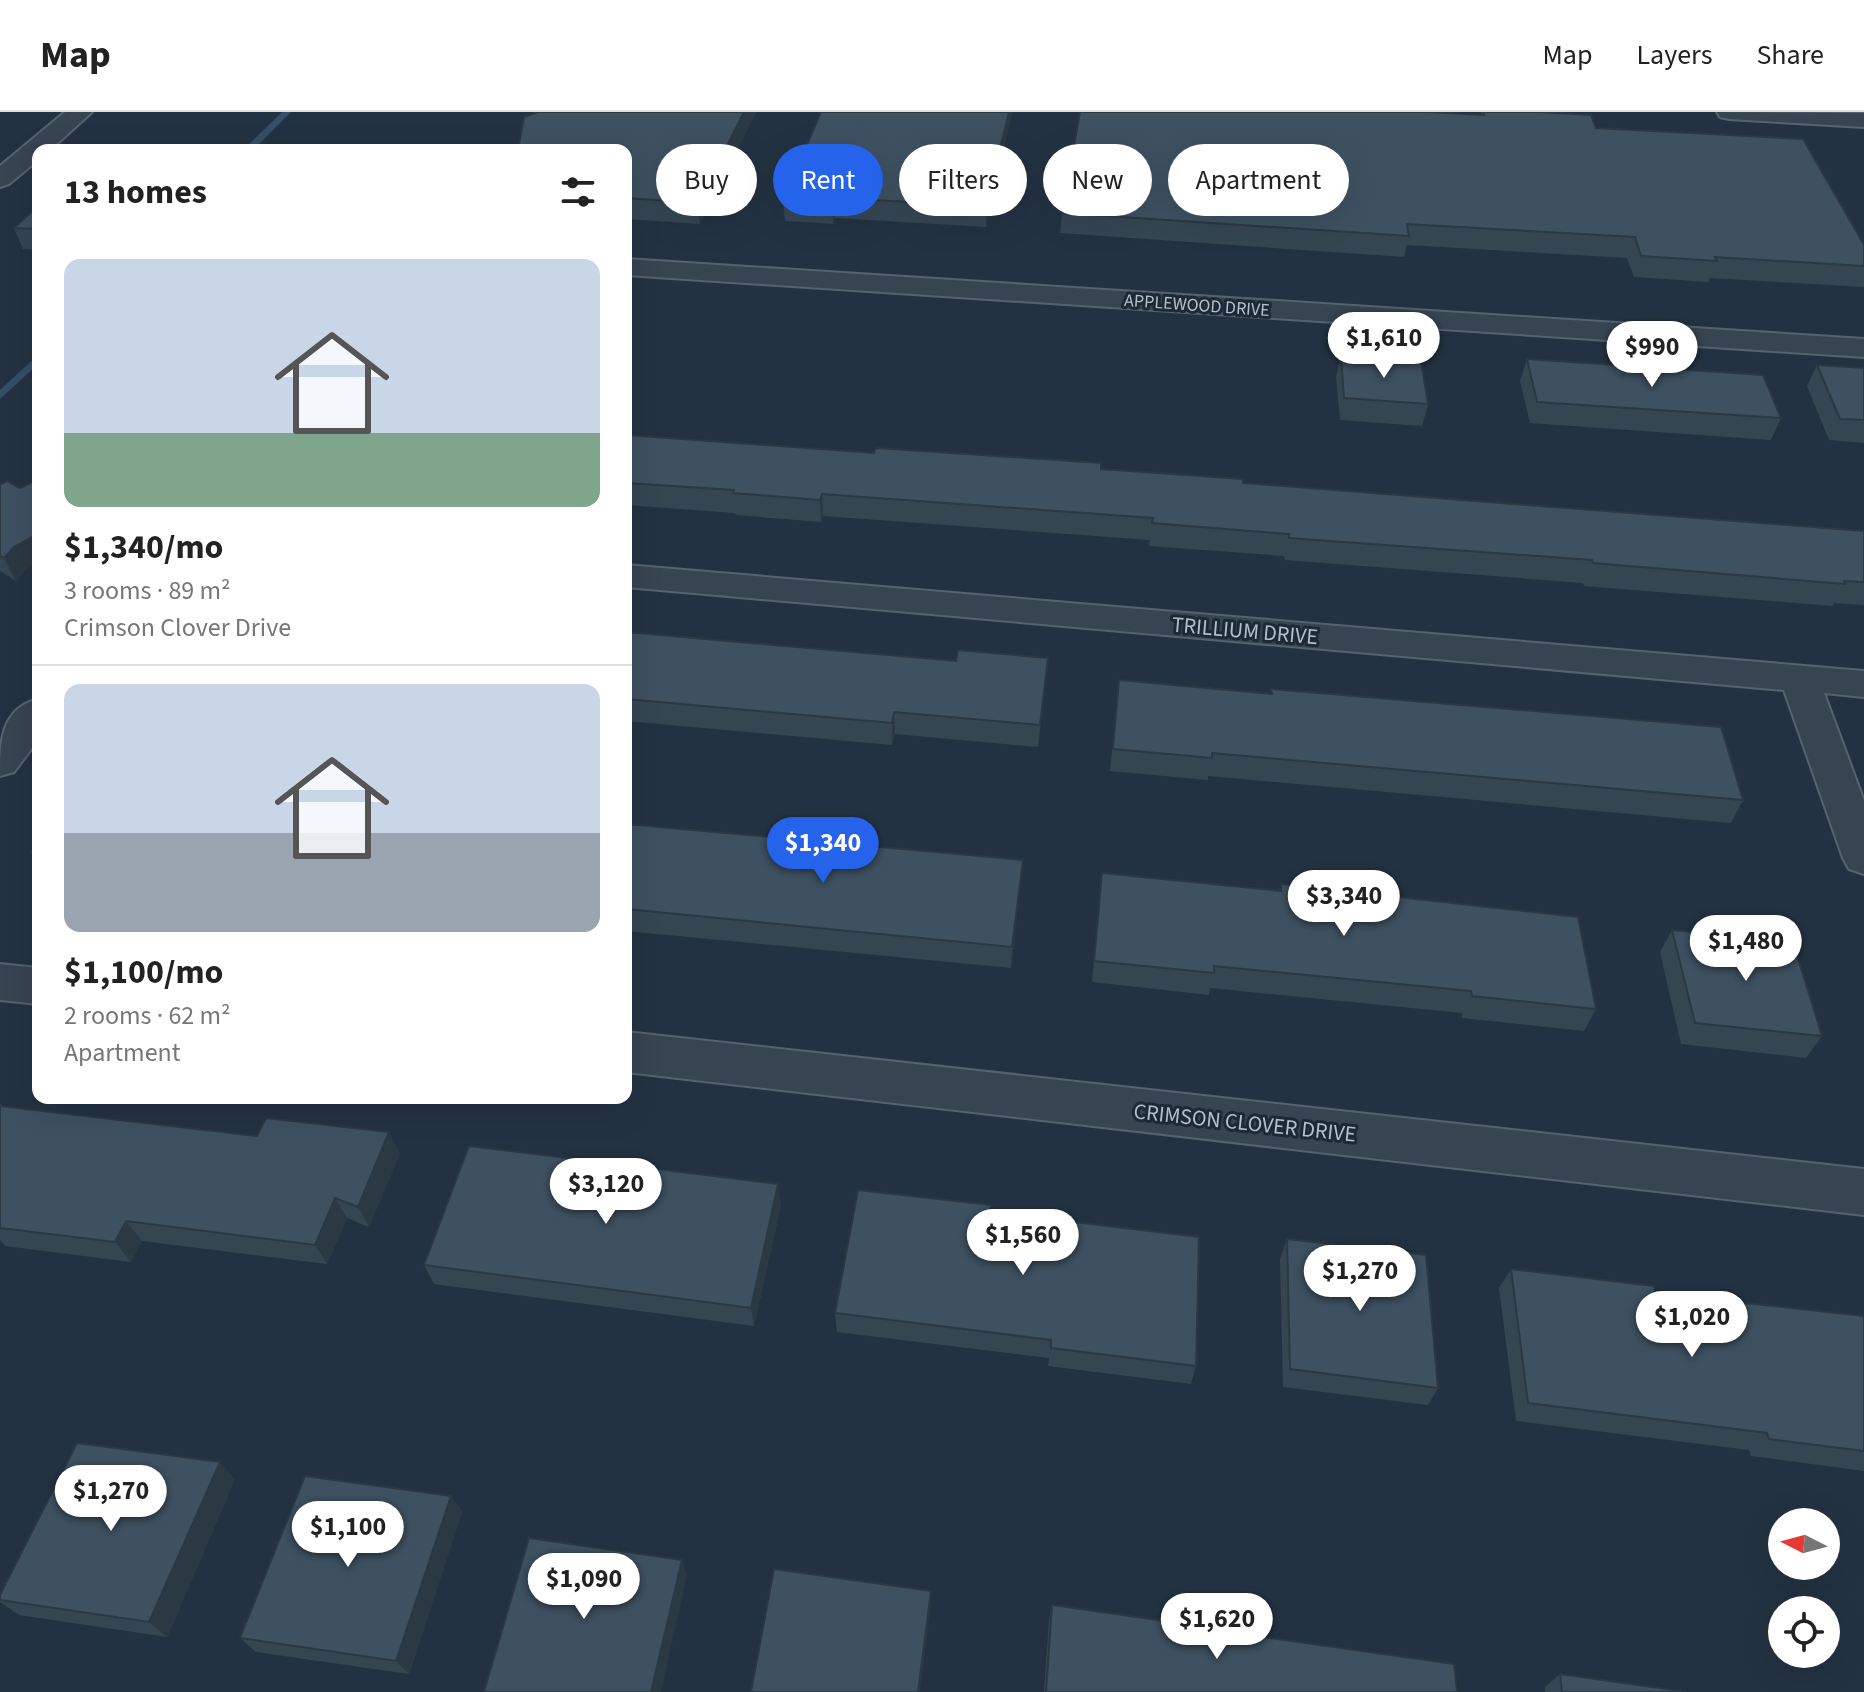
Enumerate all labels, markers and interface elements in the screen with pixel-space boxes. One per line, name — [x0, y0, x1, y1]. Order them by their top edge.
text: Map — [40, 28, 111, 82]
text: Map — [1542, 35, 1592, 75]
text: Layers — [1636, 35, 1712, 75]
text: Share — [1756, 35, 1824, 75]
chip: Buy — [656, 144, 757, 216]
chip: Rent — [773, 144, 883, 216]
chip: Filters — [899, 144, 1027, 216]
chip: New — [1043, 144, 1152, 216]
chip: Apartment — [1168, 144, 1349, 216]
text: 13 homes — [64, 168, 207, 217]
icon: filters — [556, 170, 600, 214]
street label: APPLEWOOD DRIVE — [1123, 288, 1271, 323]
icon: home — [260, 311, 404, 455]
pin: $1,610 — [1319, 312, 1449, 380]
text: $1,610 — [1346, 319, 1422, 356]
pin: $990 — [1605, 321, 1699, 389]
text: $990 — [1625, 328, 1679, 365]
text: $1,340/mo — [64, 523, 224, 572]
text: 3 rooms · 89 m² — [64, 572, 231, 609]
text: Crimson Clover Drive — [64, 609, 291, 646]
street label: TRILLIUM DRIVE — [1170, 609, 1319, 653]
icon: home — [260, 736, 404, 880]
pin: $1,340 — [758, 817, 888, 885]
text: $1,340 — [785, 824, 861, 861]
pin: $3,340 — [1279, 870, 1409, 938]
text: $3,340 — [1306, 877, 1382, 914]
pin: $1,480 — [1681, 915, 1811, 983]
text: $1,480 — [1708, 922, 1784, 959]
text: $1,100/mo — [64, 948, 224, 997]
text: 2 rooms · 62 m² — [64, 997, 231, 1034]
text: Apartment — [64, 1034, 181, 1071]
street label: CRIMSON CLOVER DRIVE — [1132, 1095, 1358, 1151]
pin: $3,120 — [541, 1158, 671, 1226]
text: $3,120 — [568, 1165, 644, 1202]
pin: $1,560 — [958, 1209, 1088, 1277]
text: $1,560 — [985, 1216, 1061, 1253]
pin: $1,270 — [1295, 1245, 1425, 1313]
text: $1,270 — [1322, 1252, 1398, 1289]
pin: $1,020 — [1627, 1291, 1757, 1359]
text: $1,020 — [1654, 1298, 1730, 1335]
pin: $1,270 — [46, 1465, 176, 1533]
text: $1,270 — [73, 1472, 149, 1509]
pin: $1,100 — [283, 1501, 413, 1569]
text: $1,100 — [310, 1508, 386, 1545]
north arrow — [1768, 1508, 1840, 1580]
map controls — [1768, 1508, 1840, 1668]
pin: $1,090 — [519, 1553, 649, 1621]
text: $1,090 — [546, 1560, 622, 1597]
pin: $1,620 — [1152, 1593, 1282, 1661]
button: locate — [1768, 1596, 1840, 1668]
text: $1,620 — [1179, 1600, 1255, 1637]

